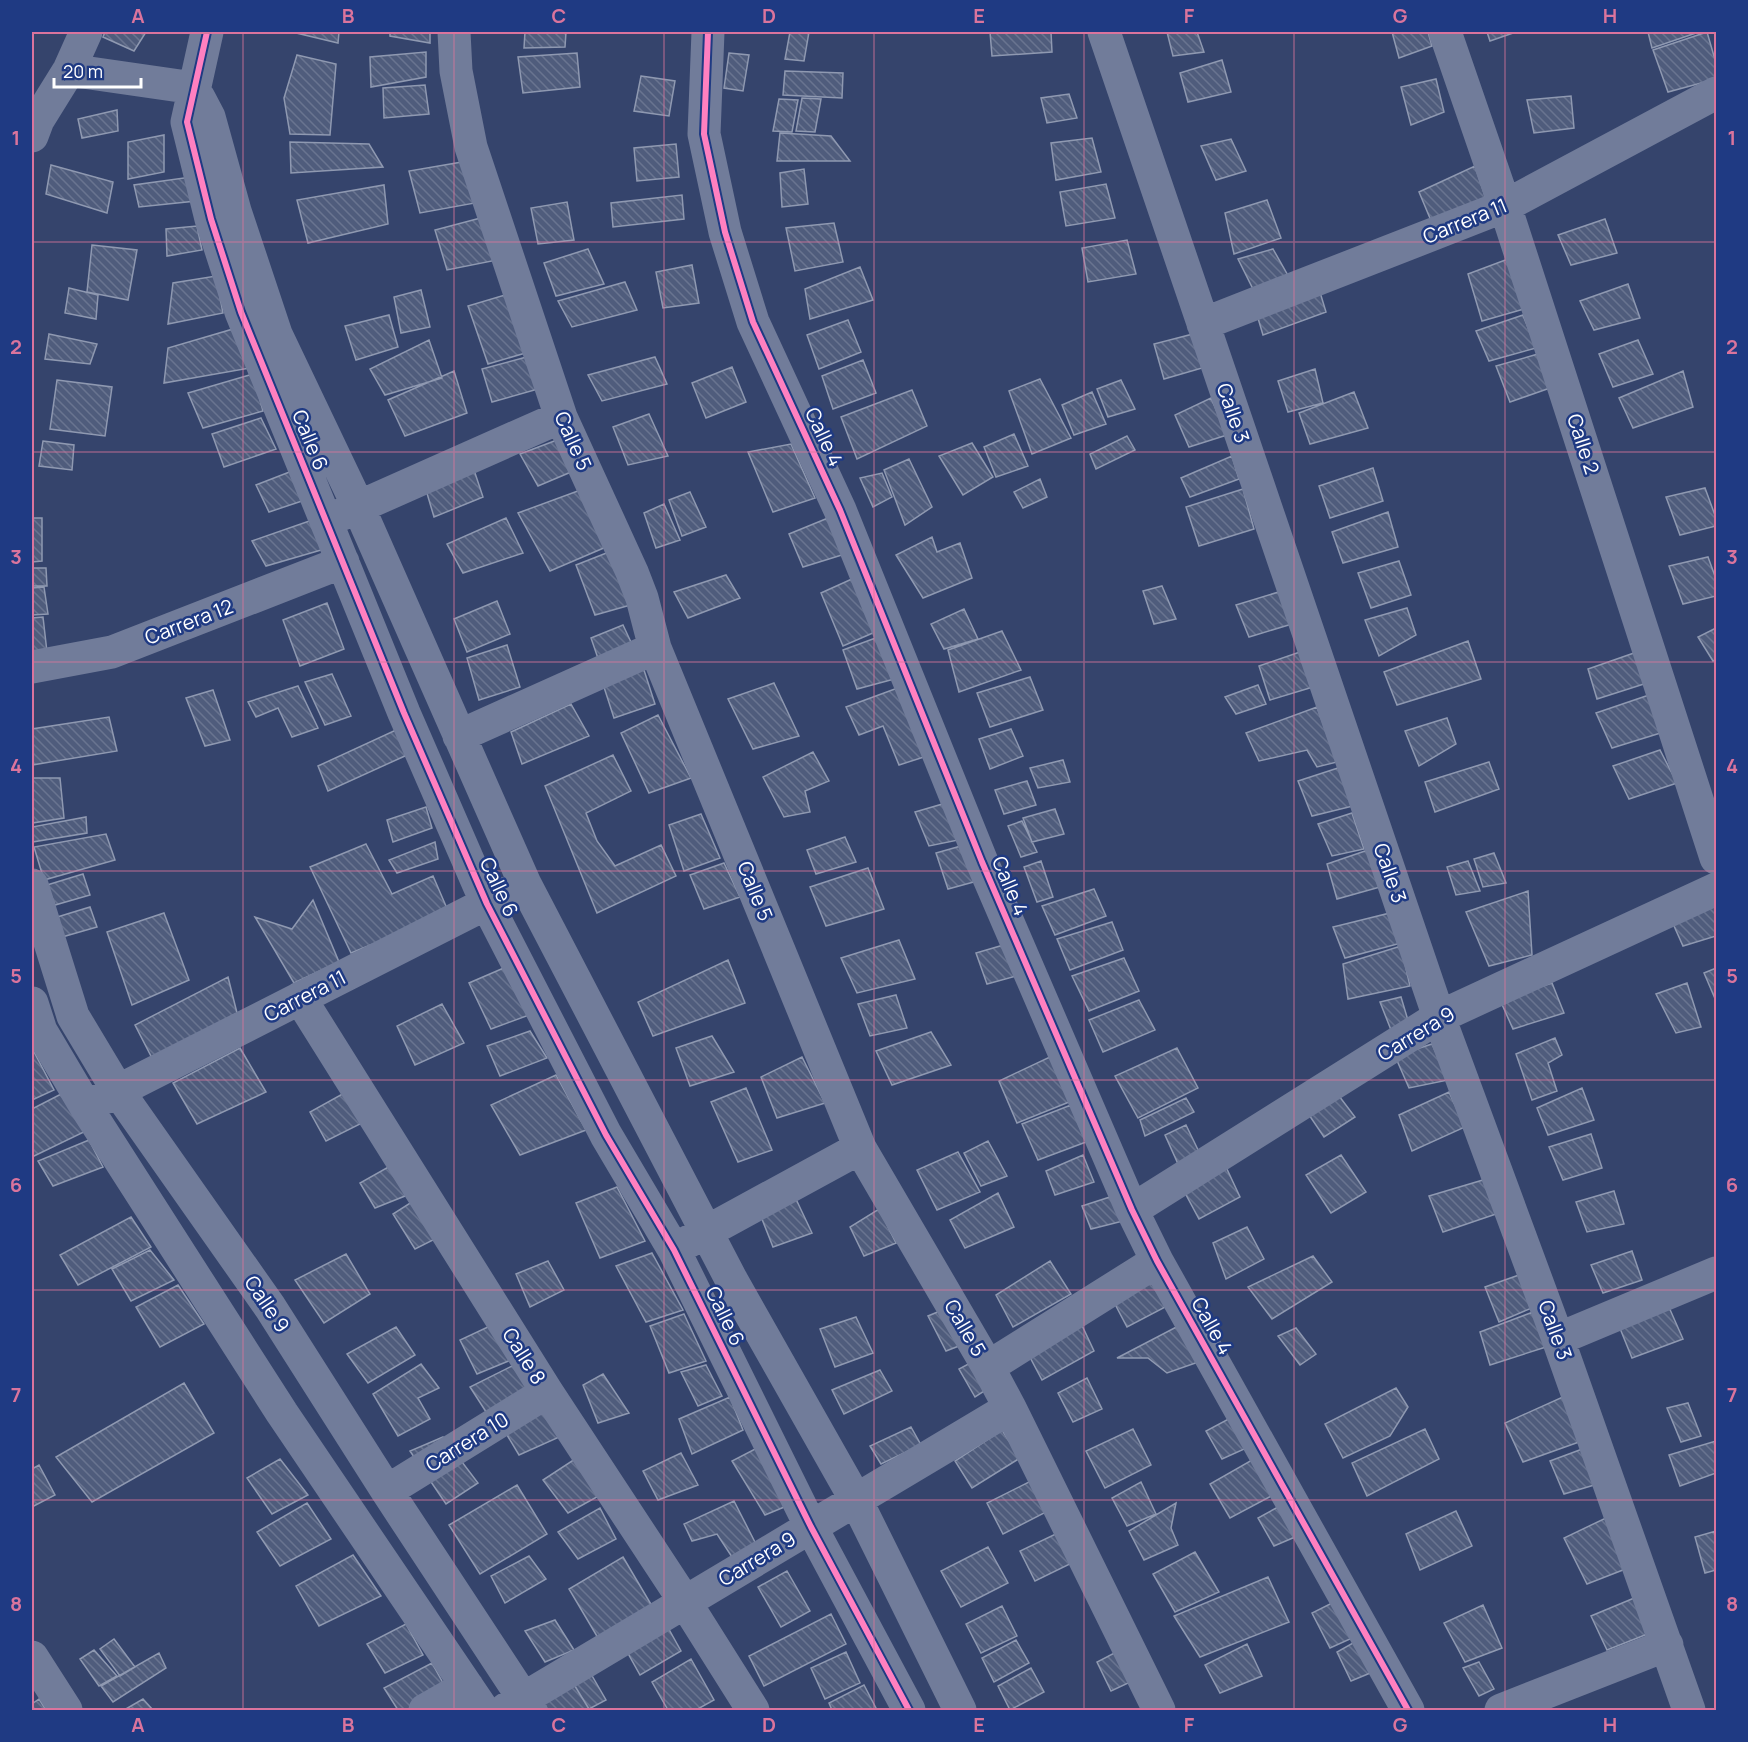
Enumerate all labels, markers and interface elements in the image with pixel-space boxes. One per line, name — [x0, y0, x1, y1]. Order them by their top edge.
text: A — [131, 2, 145, 29]
text: B — [342, 2, 355, 29]
text: C — [552, 2, 566, 29]
text: D — [762, 2, 776, 29]
text: E — [973, 2, 985, 29]
text: F — [1184, 2, 1195, 29]
text: G — [1393, 2, 1408, 29]
text: H — [1603, 2, 1617, 29]
scale bar — [54, 51, 141, 89]
text: 20 m — [63, 59, 103, 83]
text: 1 — [12, 124, 20, 151]
text: 1 — [1728, 124, 1736, 151]
street label: Carrera 11 — [1419, 191, 1511, 250]
text: 2 — [10, 333, 22, 360]
text: 2 — [1726, 333, 1738, 360]
street label: Calle 3 — [1211, 379, 1256, 446]
street label: Calle 4 — [799, 403, 850, 471]
street label: Calle 6 — [286, 406, 335, 474]
street label: Calle 5 — [549, 407, 598, 475]
street label: Calle 2 — [1561, 410, 1606, 477]
text: 3 — [10, 543, 22, 570]
text: 3 — [1726, 543, 1738, 570]
street label: Carrera 12 — [141, 592, 237, 651]
text: 4 — [10, 752, 22, 779]
text: 4 — [1726, 752, 1738, 779]
street label: Calle 3 — [1368, 839, 1413, 906]
street label: Calle 4 — [986, 852, 1035, 920]
street label: Calle 6 — [474, 853, 525, 921]
street label: Calle 5 — [731, 857, 780, 925]
text: 5 — [10, 962, 22, 989]
text: 5 — [1726, 962, 1738, 989]
street label: Carrera 11 — [259, 963, 350, 1028]
street label: Carrera 9 — [1372, 1000, 1459, 1067]
text: 6 — [10, 1171, 22, 1198]
text: 6 — [1726, 1171, 1738, 1198]
street label: Calle 9 — [239, 1270, 296, 1337]
street label: Calle 6 — [700, 1282, 751, 1350]
street label: Calle 4 — [1186, 1292, 1239, 1360]
street label: Calle 5 — [938, 1294, 993, 1361]
street label: Calle 3 — [1532, 1296, 1579, 1363]
street label: Calle 8 — [497, 1322, 552, 1389]
text: 7 — [11, 1381, 21, 1408]
text: 7 — [1727, 1381, 1737, 1408]
street label: Carrera 10 — [420, 1405, 513, 1478]
street label: Carrera 9 — [713, 1525, 800, 1592]
text: 8 — [10, 1590, 22, 1617]
text: 8 — [1726, 1590, 1738, 1617]
text: A — [131, 1711, 145, 1738]
text: B — [342, 1711, 355, 1738]
text: C — [552, 1711, 566, 1738]
text: D — [762, 1711, 776, 1738]
text: E — [973, 1711, 985, 1738]
text: F — [1184, 1711, 1195, 1738]
text: G — [1393, 1711, 1408, 1738]
text: H — [1603, 1711, 1617, 1738]

